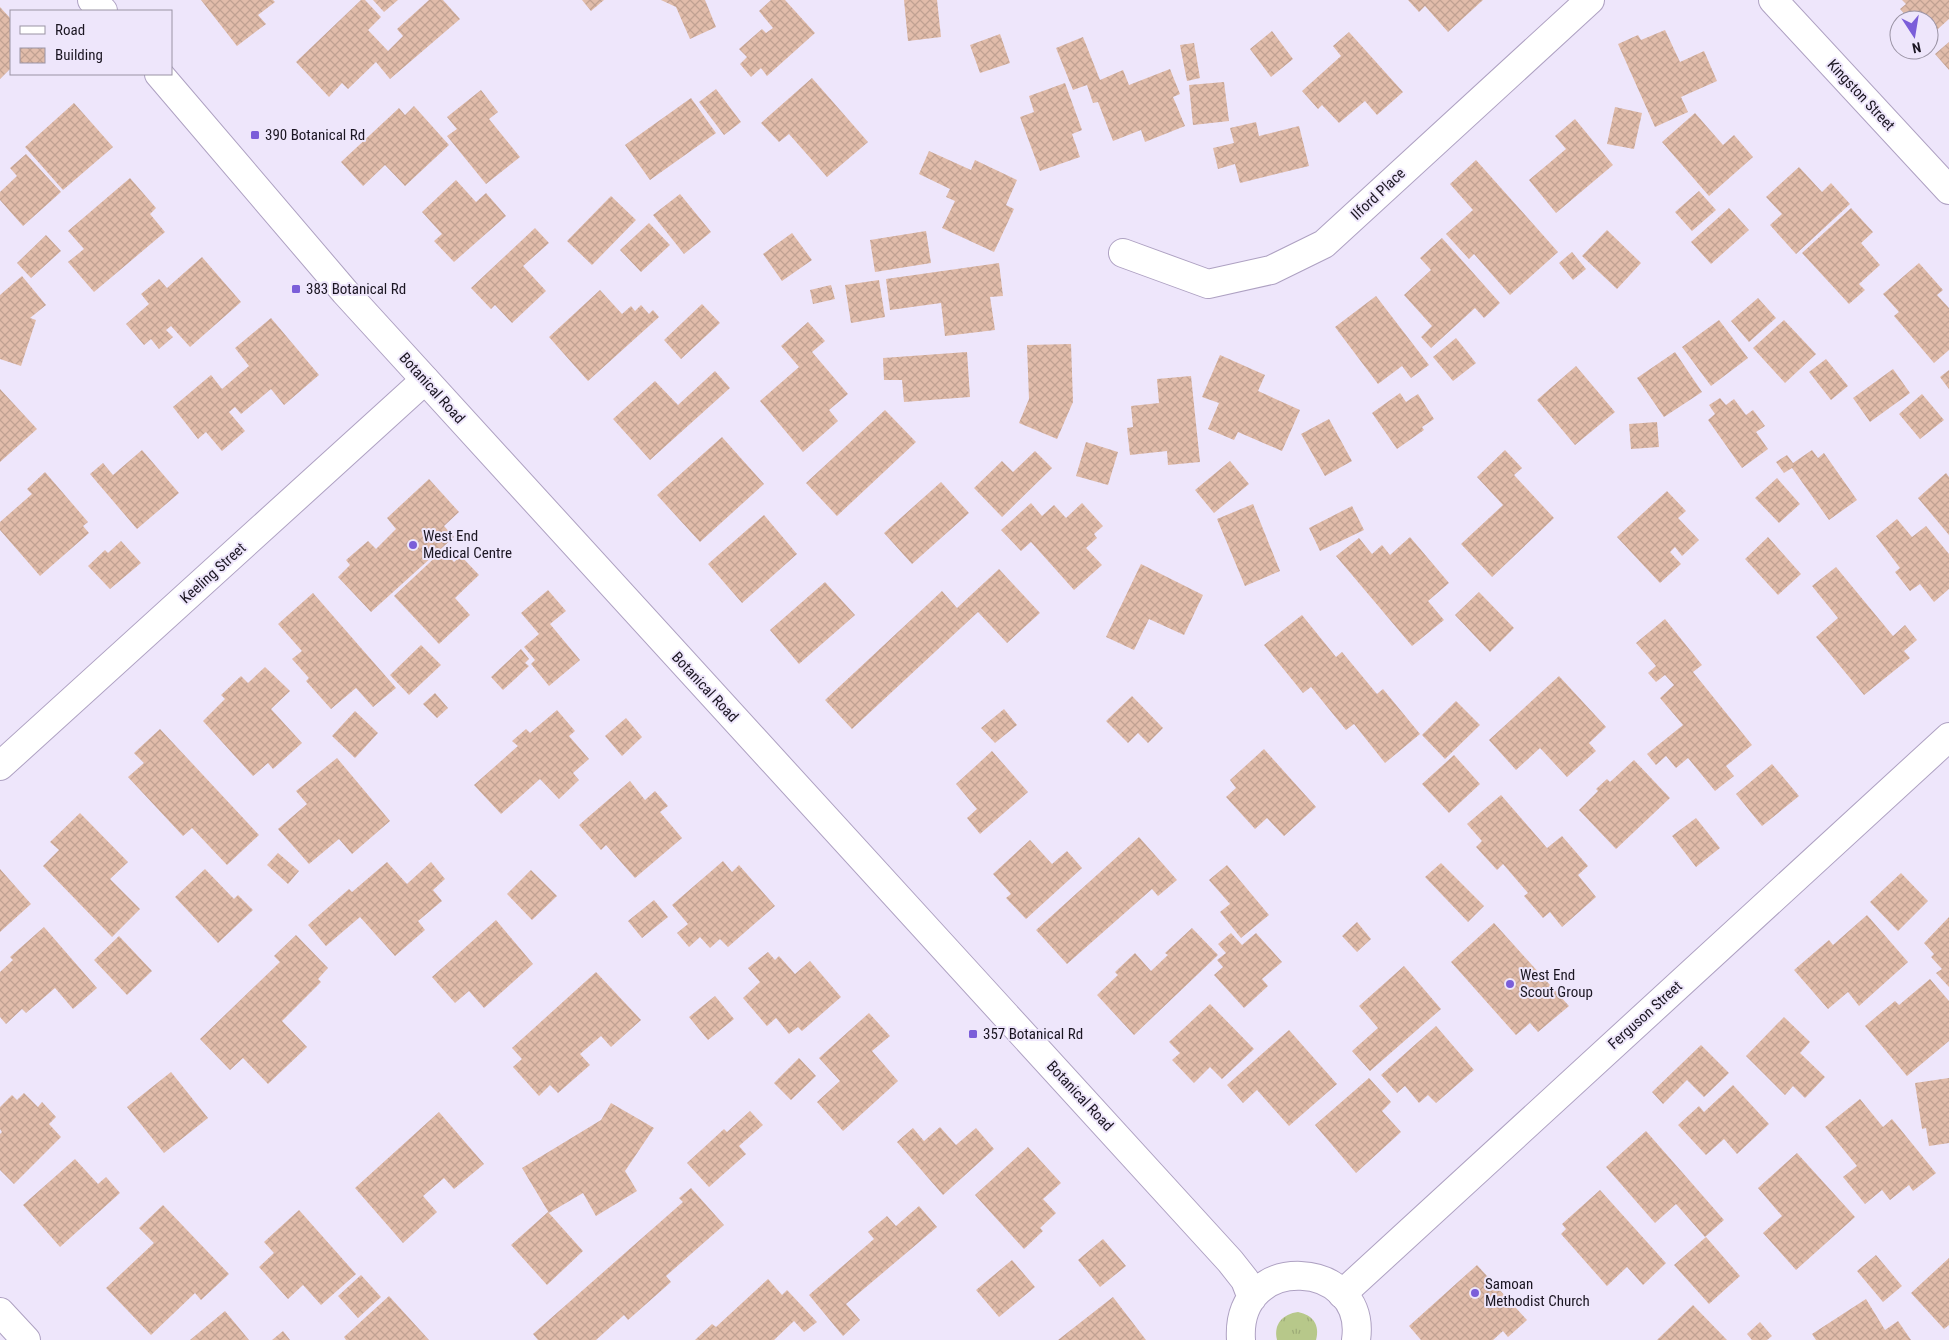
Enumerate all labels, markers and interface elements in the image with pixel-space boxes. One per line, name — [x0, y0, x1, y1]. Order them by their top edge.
legend — [10, 10, 172, 75]
north arrow — [1889, 10, 1939, 60]
text: Road — [55, 21, 85, 39]
text: N — [1911, 39, 1923, 56]
text: Building — [55, 46, 103, 64]
street label: Kingston Street — [1823, 56, 1899, 134]
place label: 390 Botanical Rd — [265, 126, 365, 144]
marker: 390 Botanical Rd — [249, 129, 261, 141]
street label: Ilford Place — [1347, 164, 1409, 224]
place label: 383 Botanical Rd — [306, 280, 406, 298]
marker: 383 Botanical Rd — [290, 283, 302, 295]
street label: Botanical Road — [395, 349, 469, 427]
place label: West End Medical Centre — [423, 527, 512, 562]
street label: Keeling Street — [176, 539, 250, 607]
marker: West End Medical Centre — [407, 539, 419, 551]
street label: Botanical Road — [668, 648, 742, 726]
place label: West End Scout Group — [1520, 966, 1593, 1001]
street label: Ferguson Street — [1604, 977, 1686, 1053]
marker: West End Scout Group — [1504, 978, 1516, 990]
place label: 357 Botanical Rd — [983, 1025, 1083, 1043]
marker: 357 Botanical Rd — [967, 1028, 979, 1040]
street label: Botanical Road — [1043, 1057, 1117, 1135]
place label: Samoan Methodist Church — [1485, 1275, 1590, 1310]
marker: Samoan Methodist Church — [1469, 1287, 1481, 1299]

